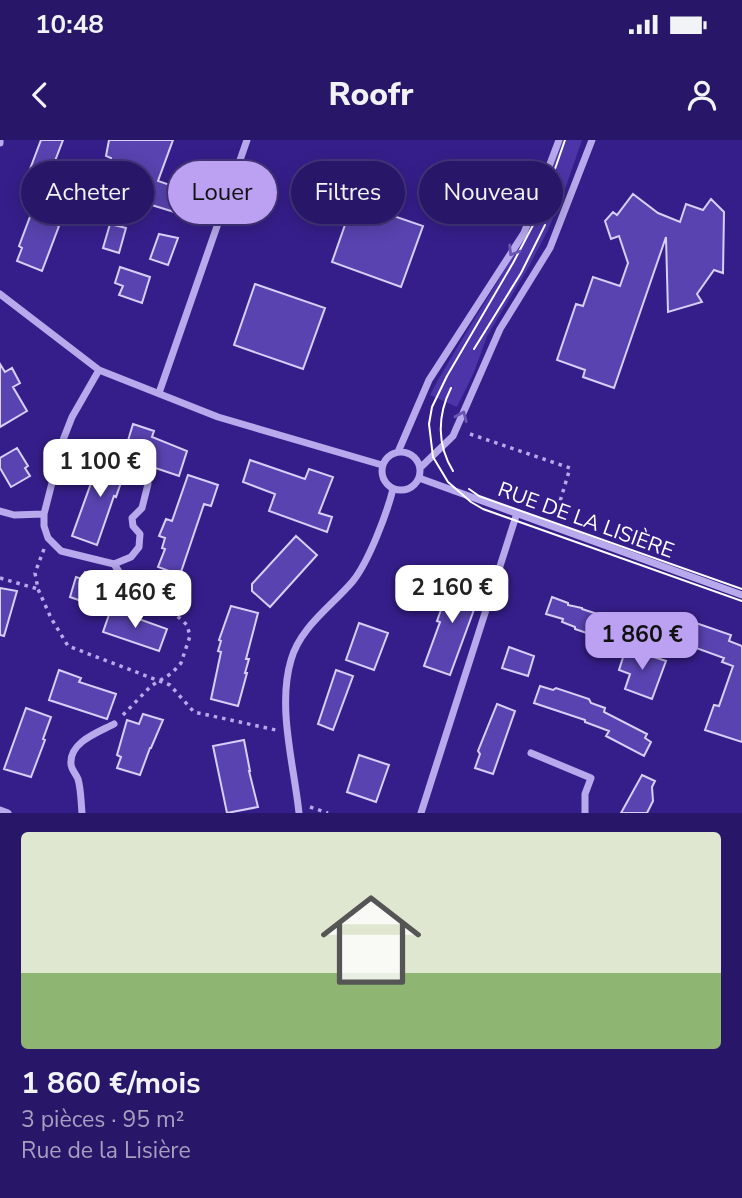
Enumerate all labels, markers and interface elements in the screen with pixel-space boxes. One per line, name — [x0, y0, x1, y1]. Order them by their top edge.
text: 10:48 — [35, 7, 104, 42]
text: Roofr — [329, 73, 413, 116]
icon: back — [21, 76, 59, 114]
icon: person — [683, 76, 721, 114]
chip: Acheter — [21, 161, 154, 224]
chip: Louer — [168, 161, 277, 224]
chip: Filtres — [291, 161, 405, 224]
chip: Nouveau — [419, 161, 563, 224]
one-way arrow — [508, 243, 521, 256]
one-way arrow — [454, 410, 468, 422]
pin: 1 100 € — [35, 440, 165, 499]
text: 1 100 € — [59, 446, 141, 477]
street label: RUE DE LA LISIÈRE — [494, 475, 678, 565]
pin: 2 160 € — [387, 566, 517, 625]
pin: 1 460 € — [70, 570, 200, 630]
text: 2 160 € — [411, 572, 493, 603]
text: 1 460 € — [94, 577, 176, 608]
pin: 1 860 € — [577, 612, 707, 672]
text: 1 860 € — [601, 619, 683, 650]
icon: home — [308, 877, 434, 1003]
text: 1 860 €/mois — [21, 1063, 201, 1104]
text: 3 pièces · 95 m² — [21, 1104, 184, 1135]
text: Rue de la Lisière — [21, 1135, 191, 1166]

